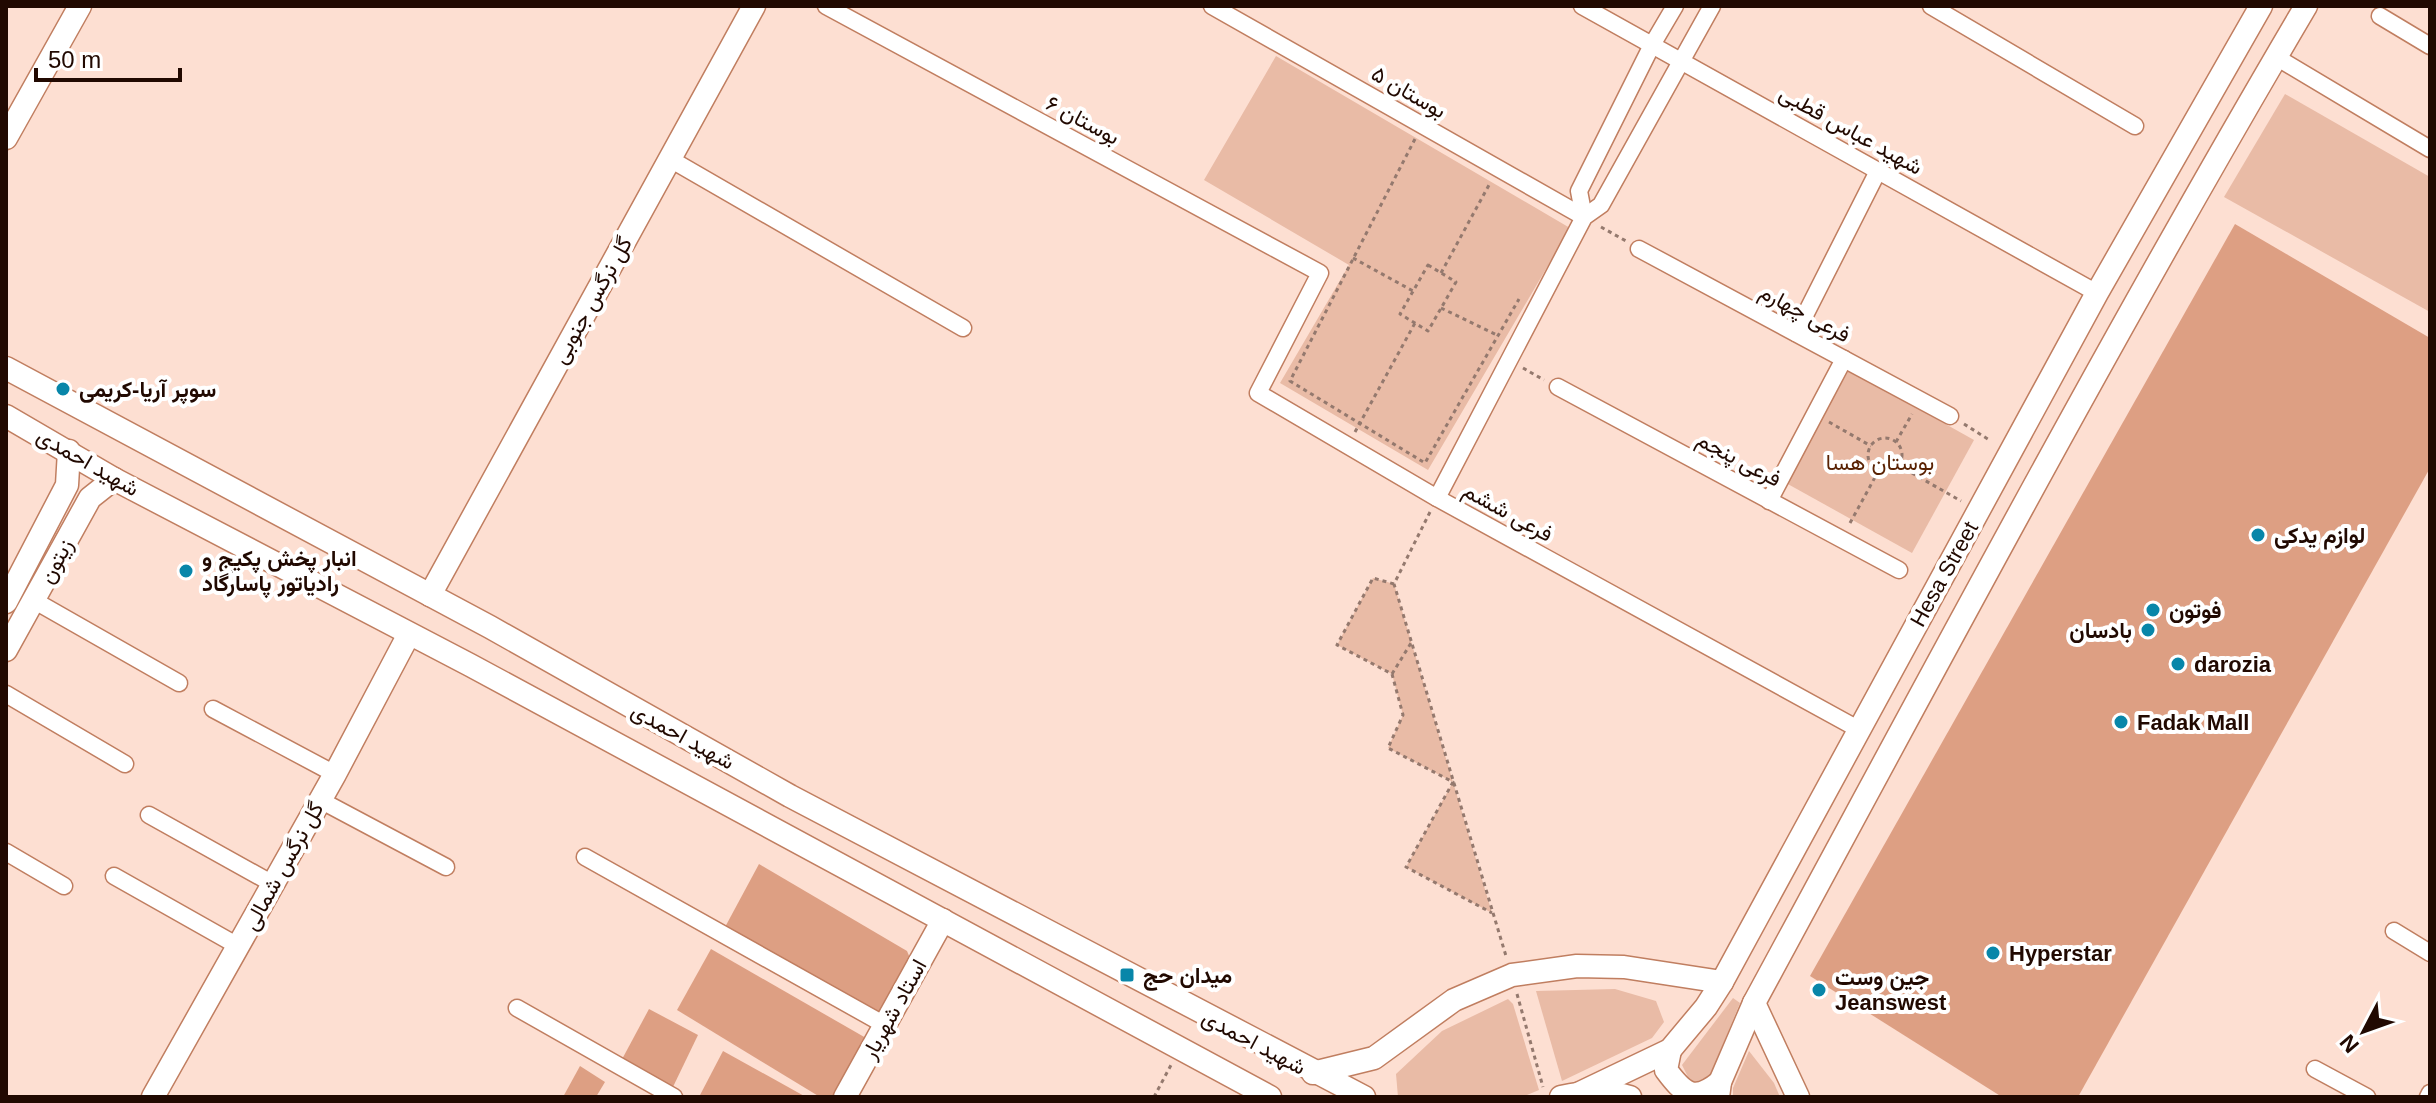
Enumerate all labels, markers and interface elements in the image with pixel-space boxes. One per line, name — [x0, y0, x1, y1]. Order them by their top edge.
scale bar — [36, 32, 180, 82]
text: 50 m — [48, 46, 101, 73]
street label: بوستان ۵ — [1367, 61, 1451, 124]
street label: شهید عباس قطبی — [1775, 80, 1927, 181]
street label: بوستان ۶ — [1042, 90, 1124, 151]
street label: گل نرگس جنوبی — [547, 232, 638, 368]
street label: فرعی چهارم — [1754, 279, 1855, 349]
place label: سوپر آریا-کریمی — [79, 377, 216, 405]
marker: سوپر آریا-کریمی — [54, 380, 72, 398]
street label: شهید احمدی — [32, 423, 144, 502]
street label: فرعی پنجم — [1692, 426, 1785, 493]
park label: بوستان هسا — [1826, 450, 1934, 476]
street label: فرعی ششم — [1458, 477, 1557, 549]
street label: Hesa Street — [1905, 517, 1983, 631]
place label: لوازم یدکی — [2274, 523, 2365, 550]
marker: لوازم یدکی — [2249, 526, 2267, 544]
street label: زیتون — [34, 534, 79, 588]
place label: انبار پخش پکیج و رادیاتور پاسارگاد — [202, 546, 357, 599]
marker: انبار پخش پکیج و رادیاتور پاسارگاد — [177, 562, 195, 580]
place label: فوتون — [2169, 598, 2221, 624]
marker: فوتون — [2144, 601, 2162, 619]
place label: بادسان — [2069, 618, 2132, 644]
marker: بادسان — [2139, 621, 2157, 639]
place label: darozia — [2194, 652, 2272, 677]
marker: darozia — [2169, 655, 2187, 673]
street label: شهید احمدی — [627, 697, 739, 775]
place label: Fadak Mall — [2137, 710, 2249, 735]
marker: Fadak Mall — [2112, 713, 2130, 731]
street label: گل نرگس شمالی — [237, 797, 330, 935]
place label: Hyperstar — [2009, 941, 2112, 966]
marker: Hyperstar — [1984, 944, 2002, 962]
street label: استاد شهریار — [856, 955, 933, 1065]
place label: میدان حج — [1143, 963, 1232, 991]
place label: جین وست Jeanswest — [1835, 965, 1947, 1015]
marker: میدان حج — [1118, 966, 1136, 984]
marker: جین وست Jeanswest — [1810, 981, 1828, 999]
north arrow — [2324, 991, 2404, 1071]
street label: شهید احمدی — [1197, 1004, 1310, 1081]
text: N — [2335, 1030, 2364, 1058]

